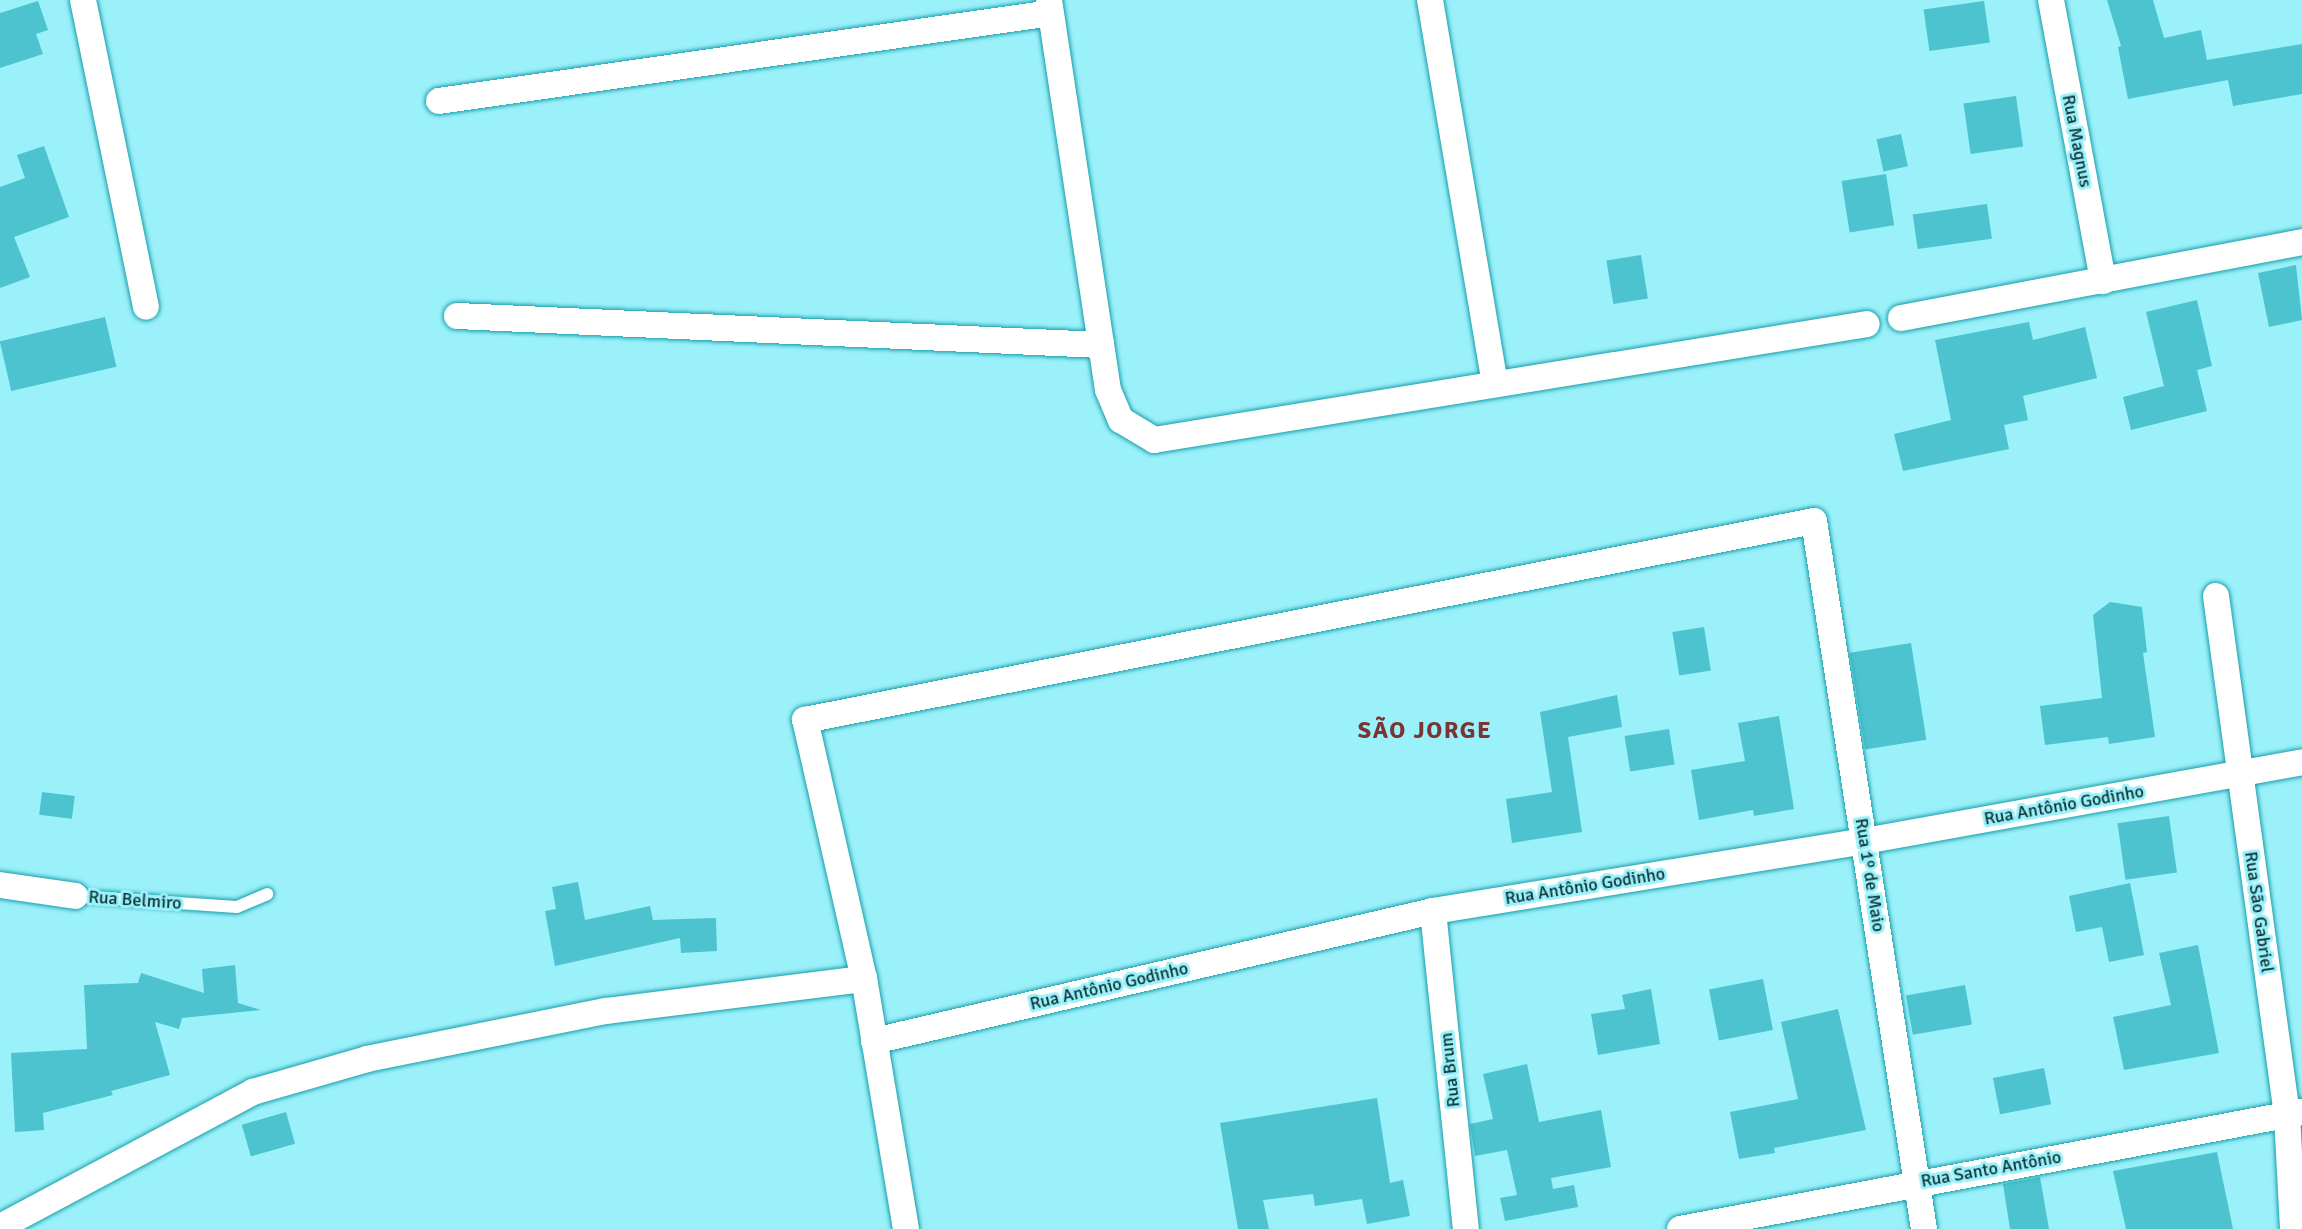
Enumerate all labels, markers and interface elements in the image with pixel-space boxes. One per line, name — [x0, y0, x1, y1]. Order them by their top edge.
street label: Rua Magnus — [2057, 93, 2097, 189]
district label: SÃO JORGE — [1358, 717, 1492, 745]
street label: Rua Antônio Godinho — [1982, 780, 2146, 830]
street label: Rua 1º de Maio — [1850, 817, 1890, 933]
street label: Rua São Gabriel — [2240, 850, 2278, 974]
street label: Rua Antônio Godinho — [1503, 863, 1667, 909]
street label: Rua Belmiro — [88, 886, 182, 914]
street label: Rua Antônio Godinho — [1028, 957, 1190, 1015]
street label: Rua Brum — [1435, 1032, 1465, 1108]
street label: Rua Santo Antônio — [1919, 1146, 2063, 1192]

